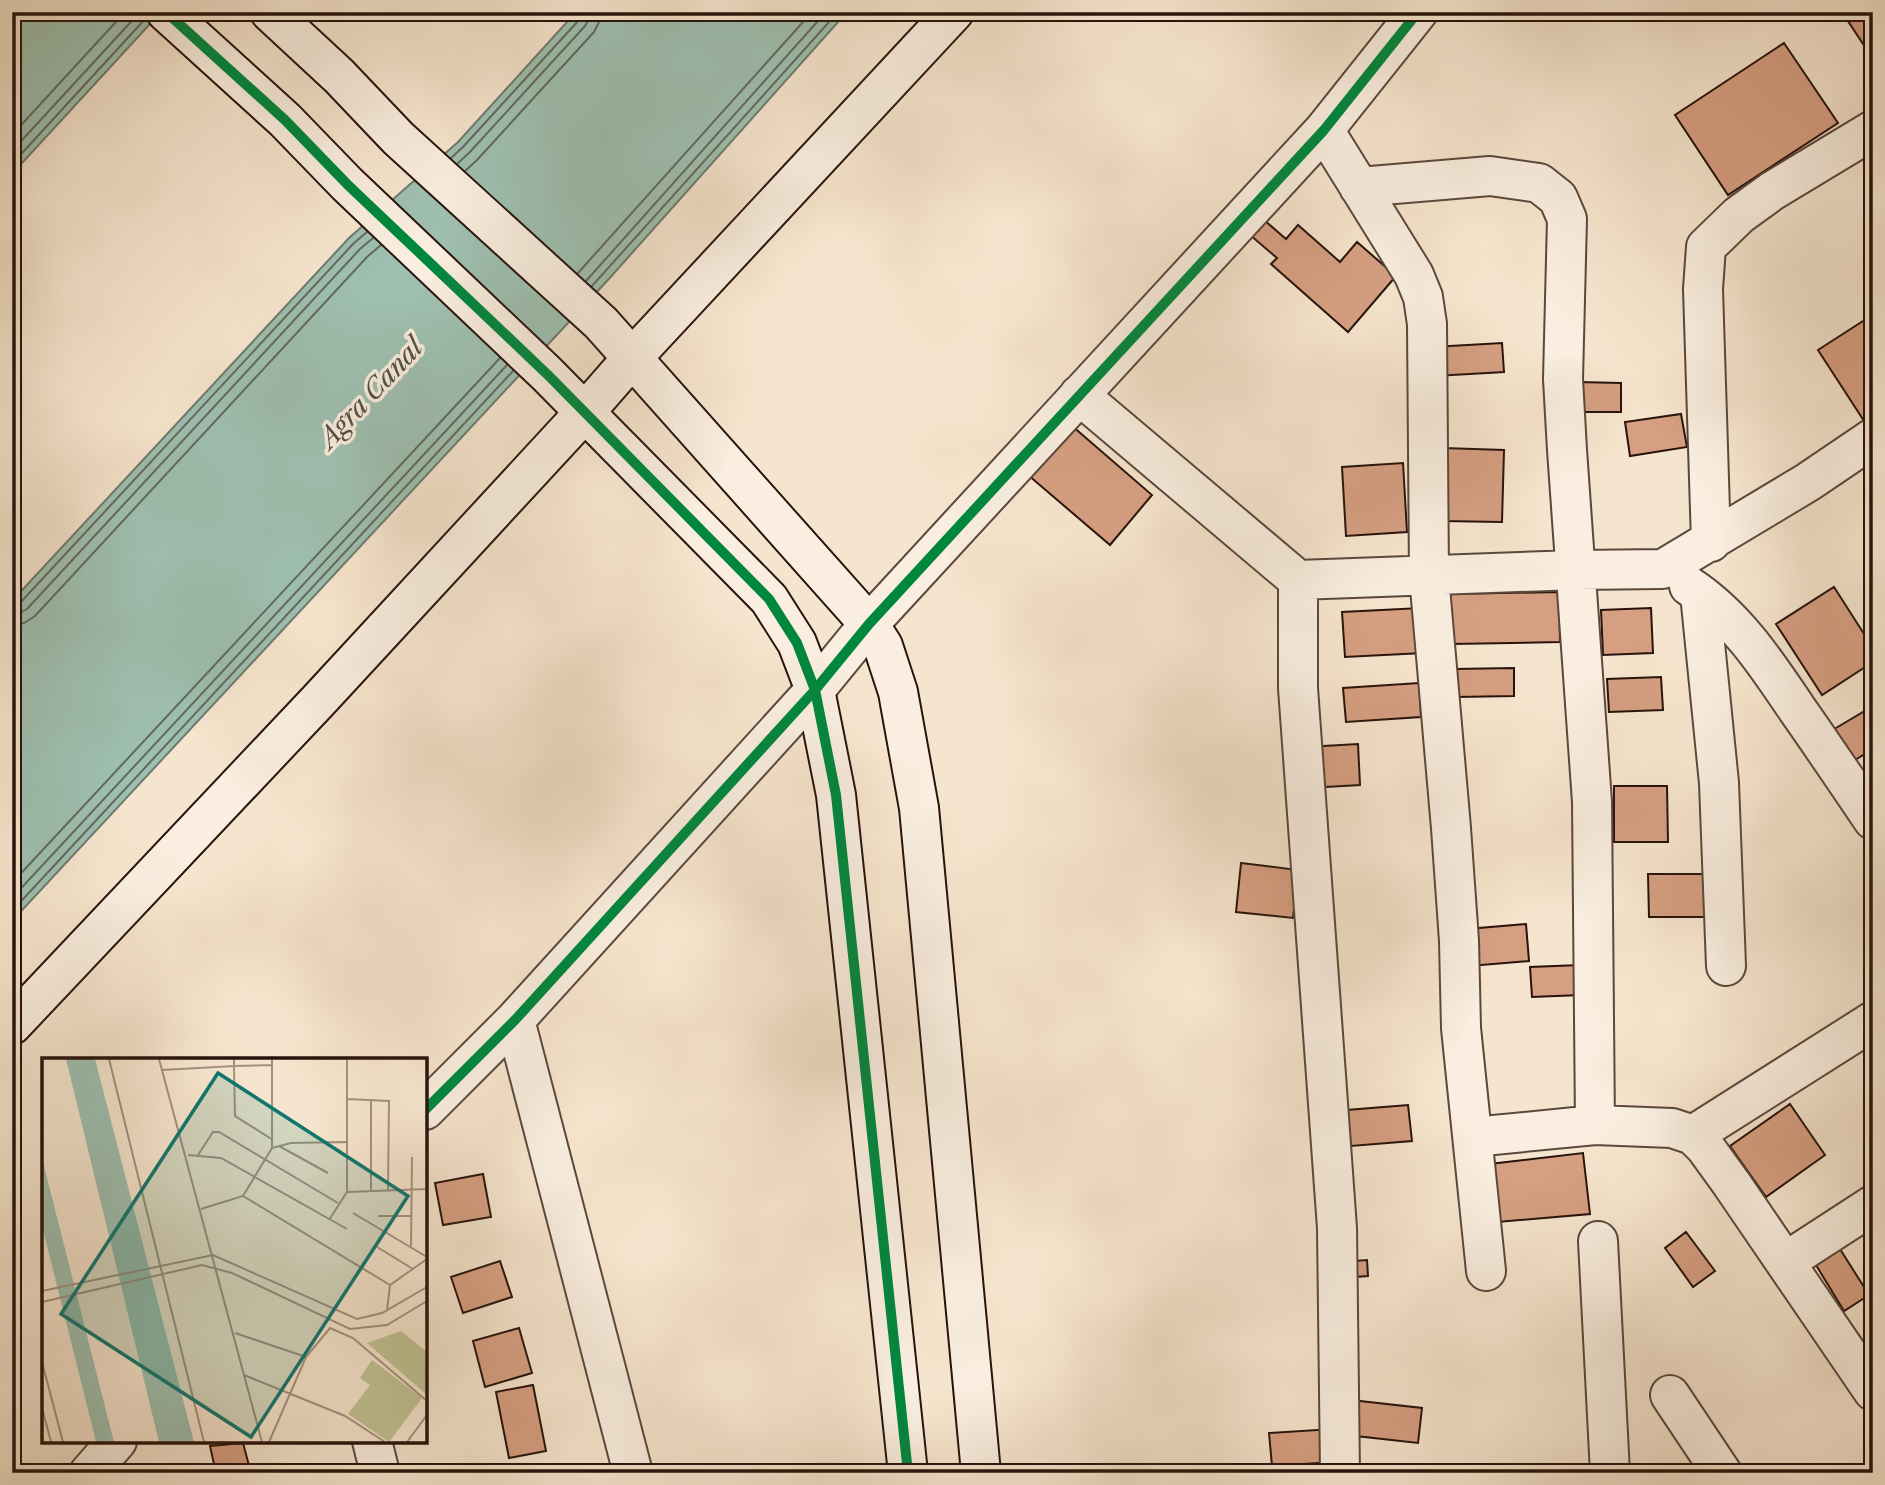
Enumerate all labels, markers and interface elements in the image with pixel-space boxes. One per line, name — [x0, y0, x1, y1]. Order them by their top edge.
water label: Agra Canal — [309, 330, 432, 457]
inset map — [42, 1058, 427, 1443]

